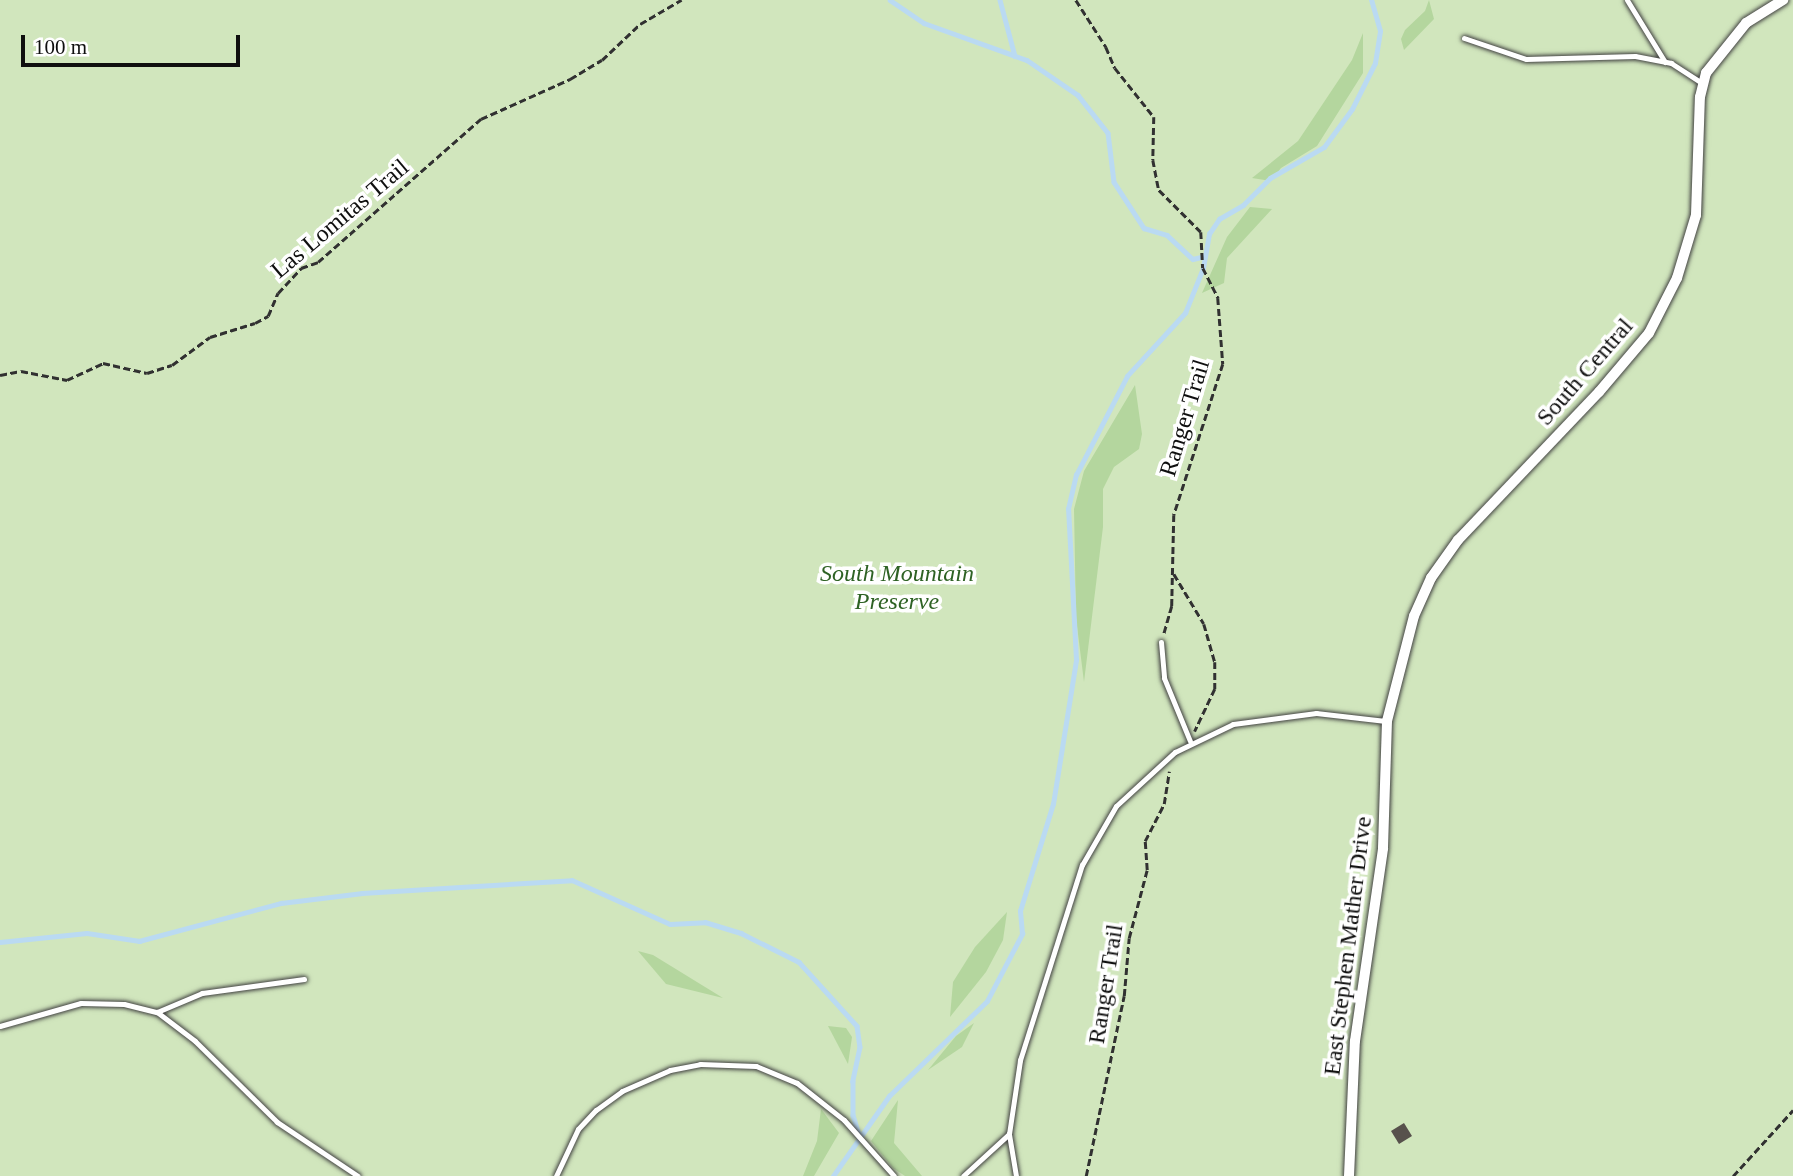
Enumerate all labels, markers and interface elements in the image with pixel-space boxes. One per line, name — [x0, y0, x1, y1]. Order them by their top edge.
scale bar — [24, 21, 243, 65]
text: 100 m — [34, 35, 87, 59]
street label: Las Lomitas Trail — [265, 153, 415, 285]
street label: South Central — [1531, 312, 1639, 432]
street label: Ranger Trail — [1154, 356, 1216, 480]
park label: South Mountain Preserve — [820, 560, 974, 616]
street label: East Stephen Mather Drive — [1318, 815, 1378, 1077]
street label: Ranger Trail — [1082, 922, 1130, 1046]

